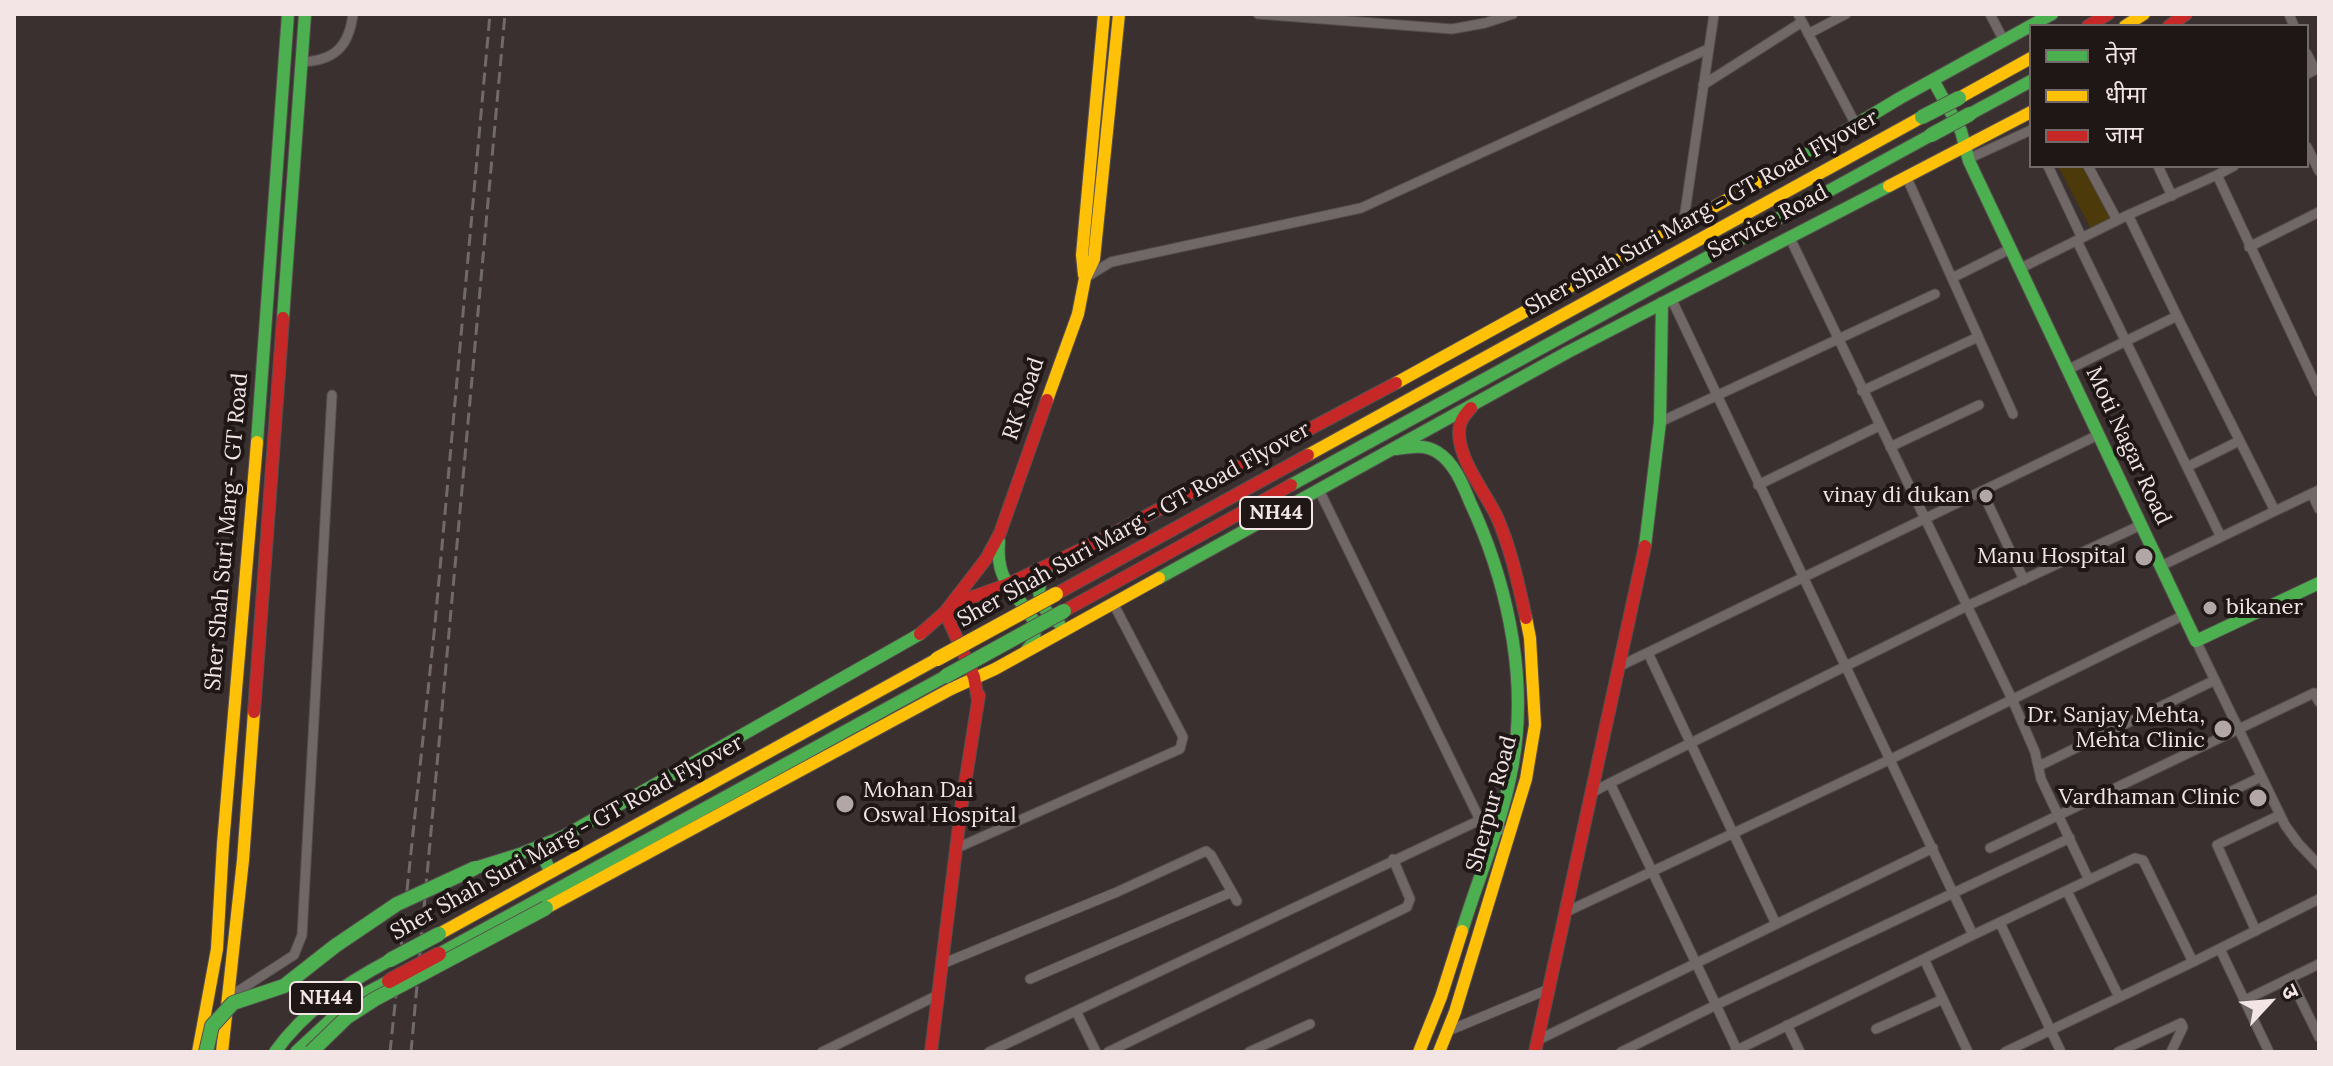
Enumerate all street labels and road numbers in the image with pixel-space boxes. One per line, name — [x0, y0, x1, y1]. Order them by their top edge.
street label: Sher Shah Suri Marg - GT Road Flyover — [1521, 105, 1883, 321]
street label: Service Road — [1704, 179, 1832, 265]
street label: RK Road — [998, 354, 1050, 444]
street label: Moti Nagar Road — [2080, 363, 2176, 529]
street label: Sher Shah Suri Marg - GT Road — [200, 372, 254, 692]
street label: Sher Shah Suri Marg - GT Road Flyover — [953, 417, 1315, 633]
road number: NH44 — [1240, 497, 1312, 529]
street label: Sher Shah Suri Marg - GT Road Flyover — [386, 730, 748, 946]
street label: Sherpur Road — [1461, 733, 1523, 875]
road number: NH44 — [290, 982, 362, 1014]

